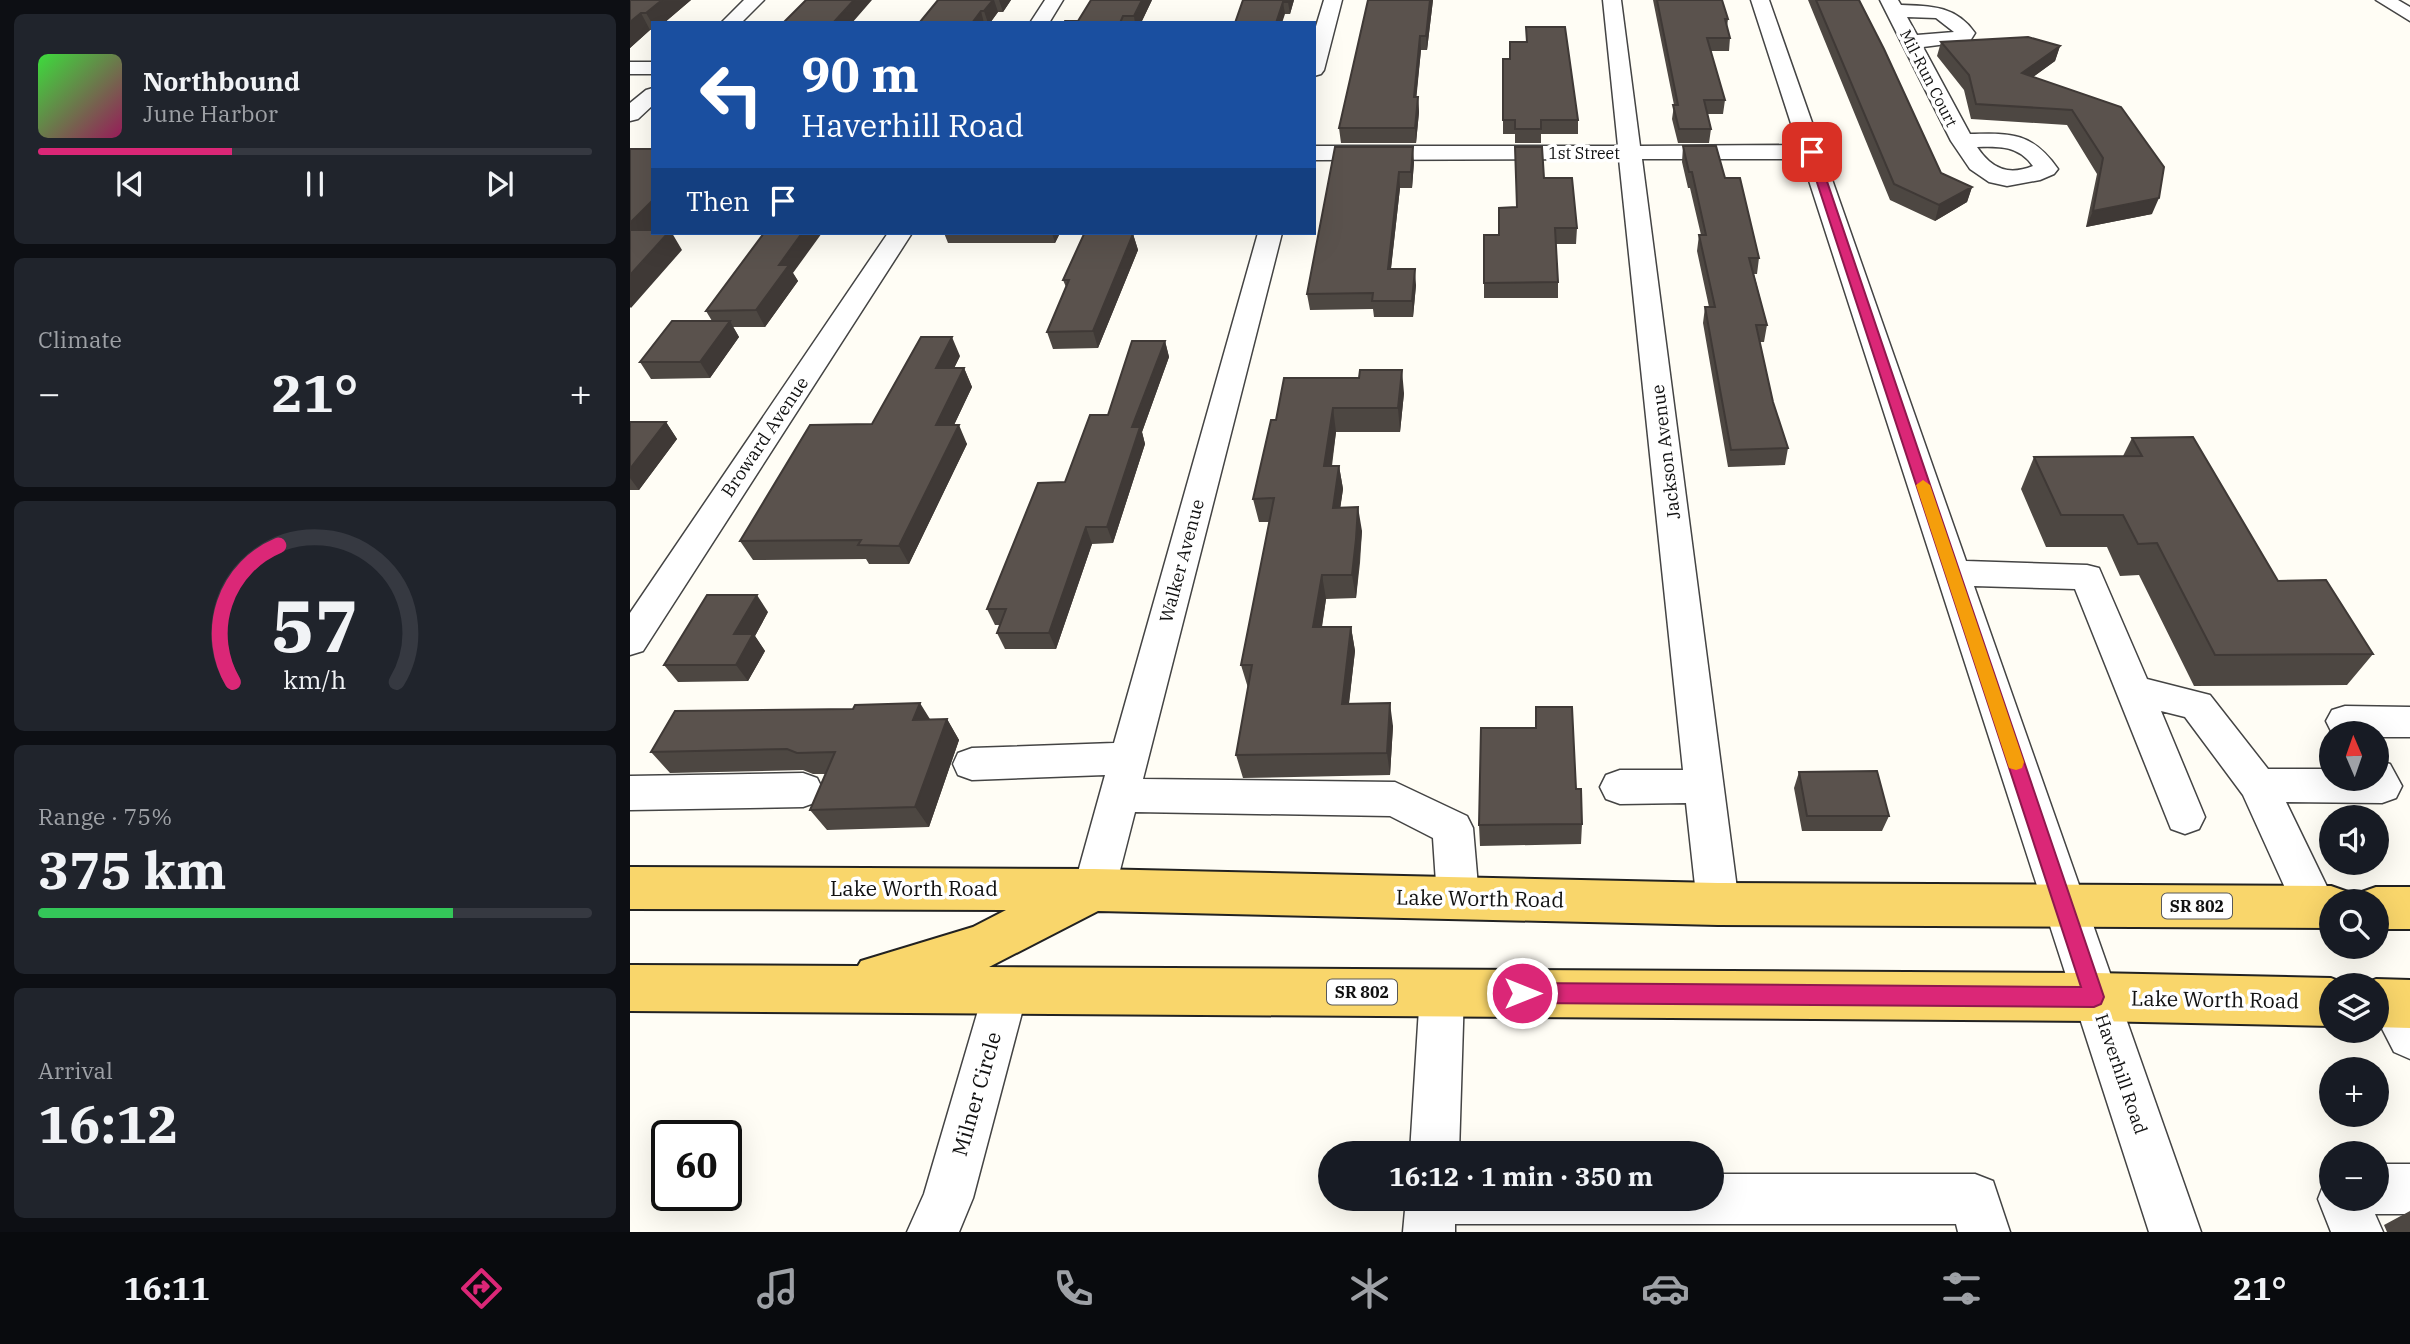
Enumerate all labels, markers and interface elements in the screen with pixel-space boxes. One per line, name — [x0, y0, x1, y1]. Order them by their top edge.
street label: Mil-Run Court — [1896, 26, 1962, 130]
text: 90 m — [801, 42, 919, 105]
icon: left — [686, 49, 777, 140]
text: Northbound — [143, 64, 300, 98]
text: June Harbor — [143, 98, 278, 128]
text: Haverhill Road — [801, 104, 1024, 146]
pin — [1782, 122, 1842, 182]
icon: arrive — [1793, 133, 1831, 171]
street label: 1st Street — [1548, 143, 1620, 163]
icon: previous — [111, 165, 149, 203]
icon: pause — [296, 165, 334, 203]
icon: next — [481, 165, 519, 203]
icon: arrive — [764, 182, 802, 220]
text: Then — [686, 184, 750, 218]
text: Climate — [38, 324, 122, 354]
text: 21° — [272, 359, 358, 426]
text: − — [38, 368, 61, 417]
text: + — [569, 368, 592, 417]
street label: Broward Avenue — [716, 372, 813, 501]
street label: Jackson Avenue — [1646, 383, 1685, 521]
street label: Walker Avenue — [1154, 497, 1209, 625]
text: 57 — [271, 577, 359, 672]
text: km/h — [283, 663, 347, 696]
north arrow — [2319, 721, 2389, 791]
map controls — [2319, 721, 2389, 1211]
text: Range · 75% — [38, 801, 172, 831]
button: sound — [2319, 805, 2389, 875]
text: 375 km — [38, 836, 227, 903]
street label: Lake Worth Road — [830, 874, 998, 902]
street label: Lake Worth Road — [1396, 883, 1565, 913]
button: search — [2319, 889, 2389, 959]
road number: SR 802 — [2162, 893, 2232, 918]
position arrow — [1485, 956, 1559, 1030]
button: layers — [2319, 973, 2389, 1043]
road number: SR 802 — [1327, 980, 1397, 1004]
street label: Lake Worth Road — [2131, 984, 2300, 1014]
street label: Haverhill Road — [2090, 1011, 2153, 1137]
street label: Milner Circle — [945, 1028, 1007, 1159]
text: Arrival — [38, 1055, 113, 1085]
button: + — [2319, 1057, 2389, 1127]
text: 16:12 — [38, 1090, 179, 1157]
speed limit sign: 60 — [651, 1120, 742, 1211]
button: − — [2319, 1141, 2389, 1211]
text: 16:12 · 1 min · 350 m — [1389, 1159, 1653, 1193]
icon: directions — [457, 1264, 506, 1313]
icon: music — [753, 1264, 802, 1313]
icon: phone — [1049, 1264, 1098, 1313]
icon: climate — [1345, 1264, 1394, 1313]
icon: car — [1641, 1264, 1690, 1313]
icon: filters — [1937, 1264, 1986, 1313]
text: 16:11 — [124, 1267, 210, 1309]
text: 21° — [2233, 1267, 2286, 1309]

